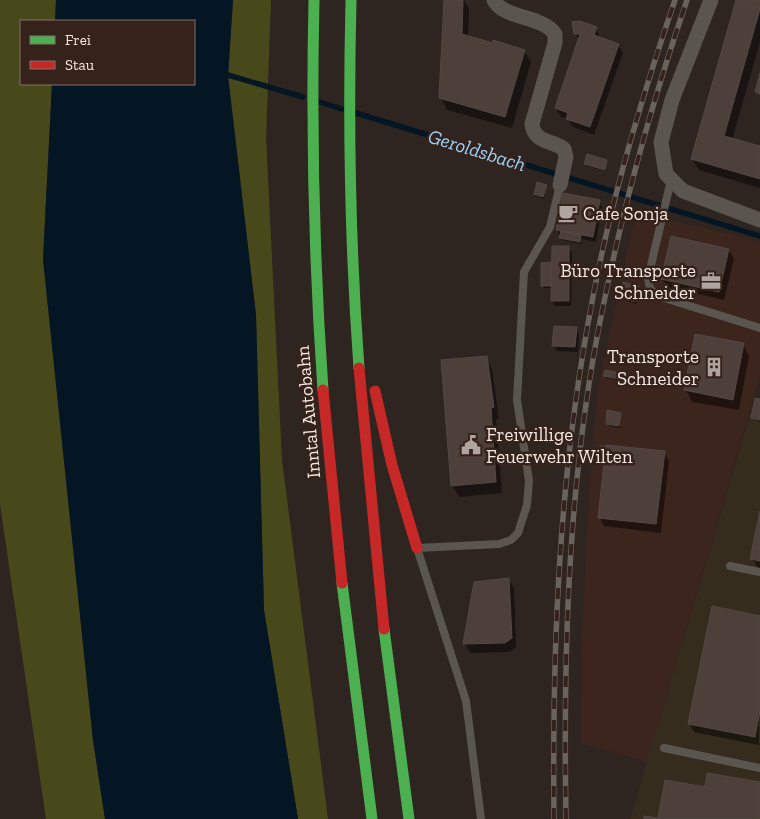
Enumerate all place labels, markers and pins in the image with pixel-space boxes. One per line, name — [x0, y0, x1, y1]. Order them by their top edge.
cafe icon: Cafe Sonja — [557, 202, 579, 224]
place label: Cafe Sonja — [583, 202, 668, 225]
place label: Büro Transporte Schneider — [560, 259, 696, 304]
office icon: Büro Transporte Schneider — [700, 270, 722, 292]
place label: Transporte Schneider — [607, 345, 699, 390]
building icon: Transporte Schneider — [703, 356, 725, 378]
place label: Freiwillige Feuerwehr Wilten — [486, 423, 633, 468]
public building icon: Freiwillige Feuerwehr Wilten — [460, 434, 482, 456]

